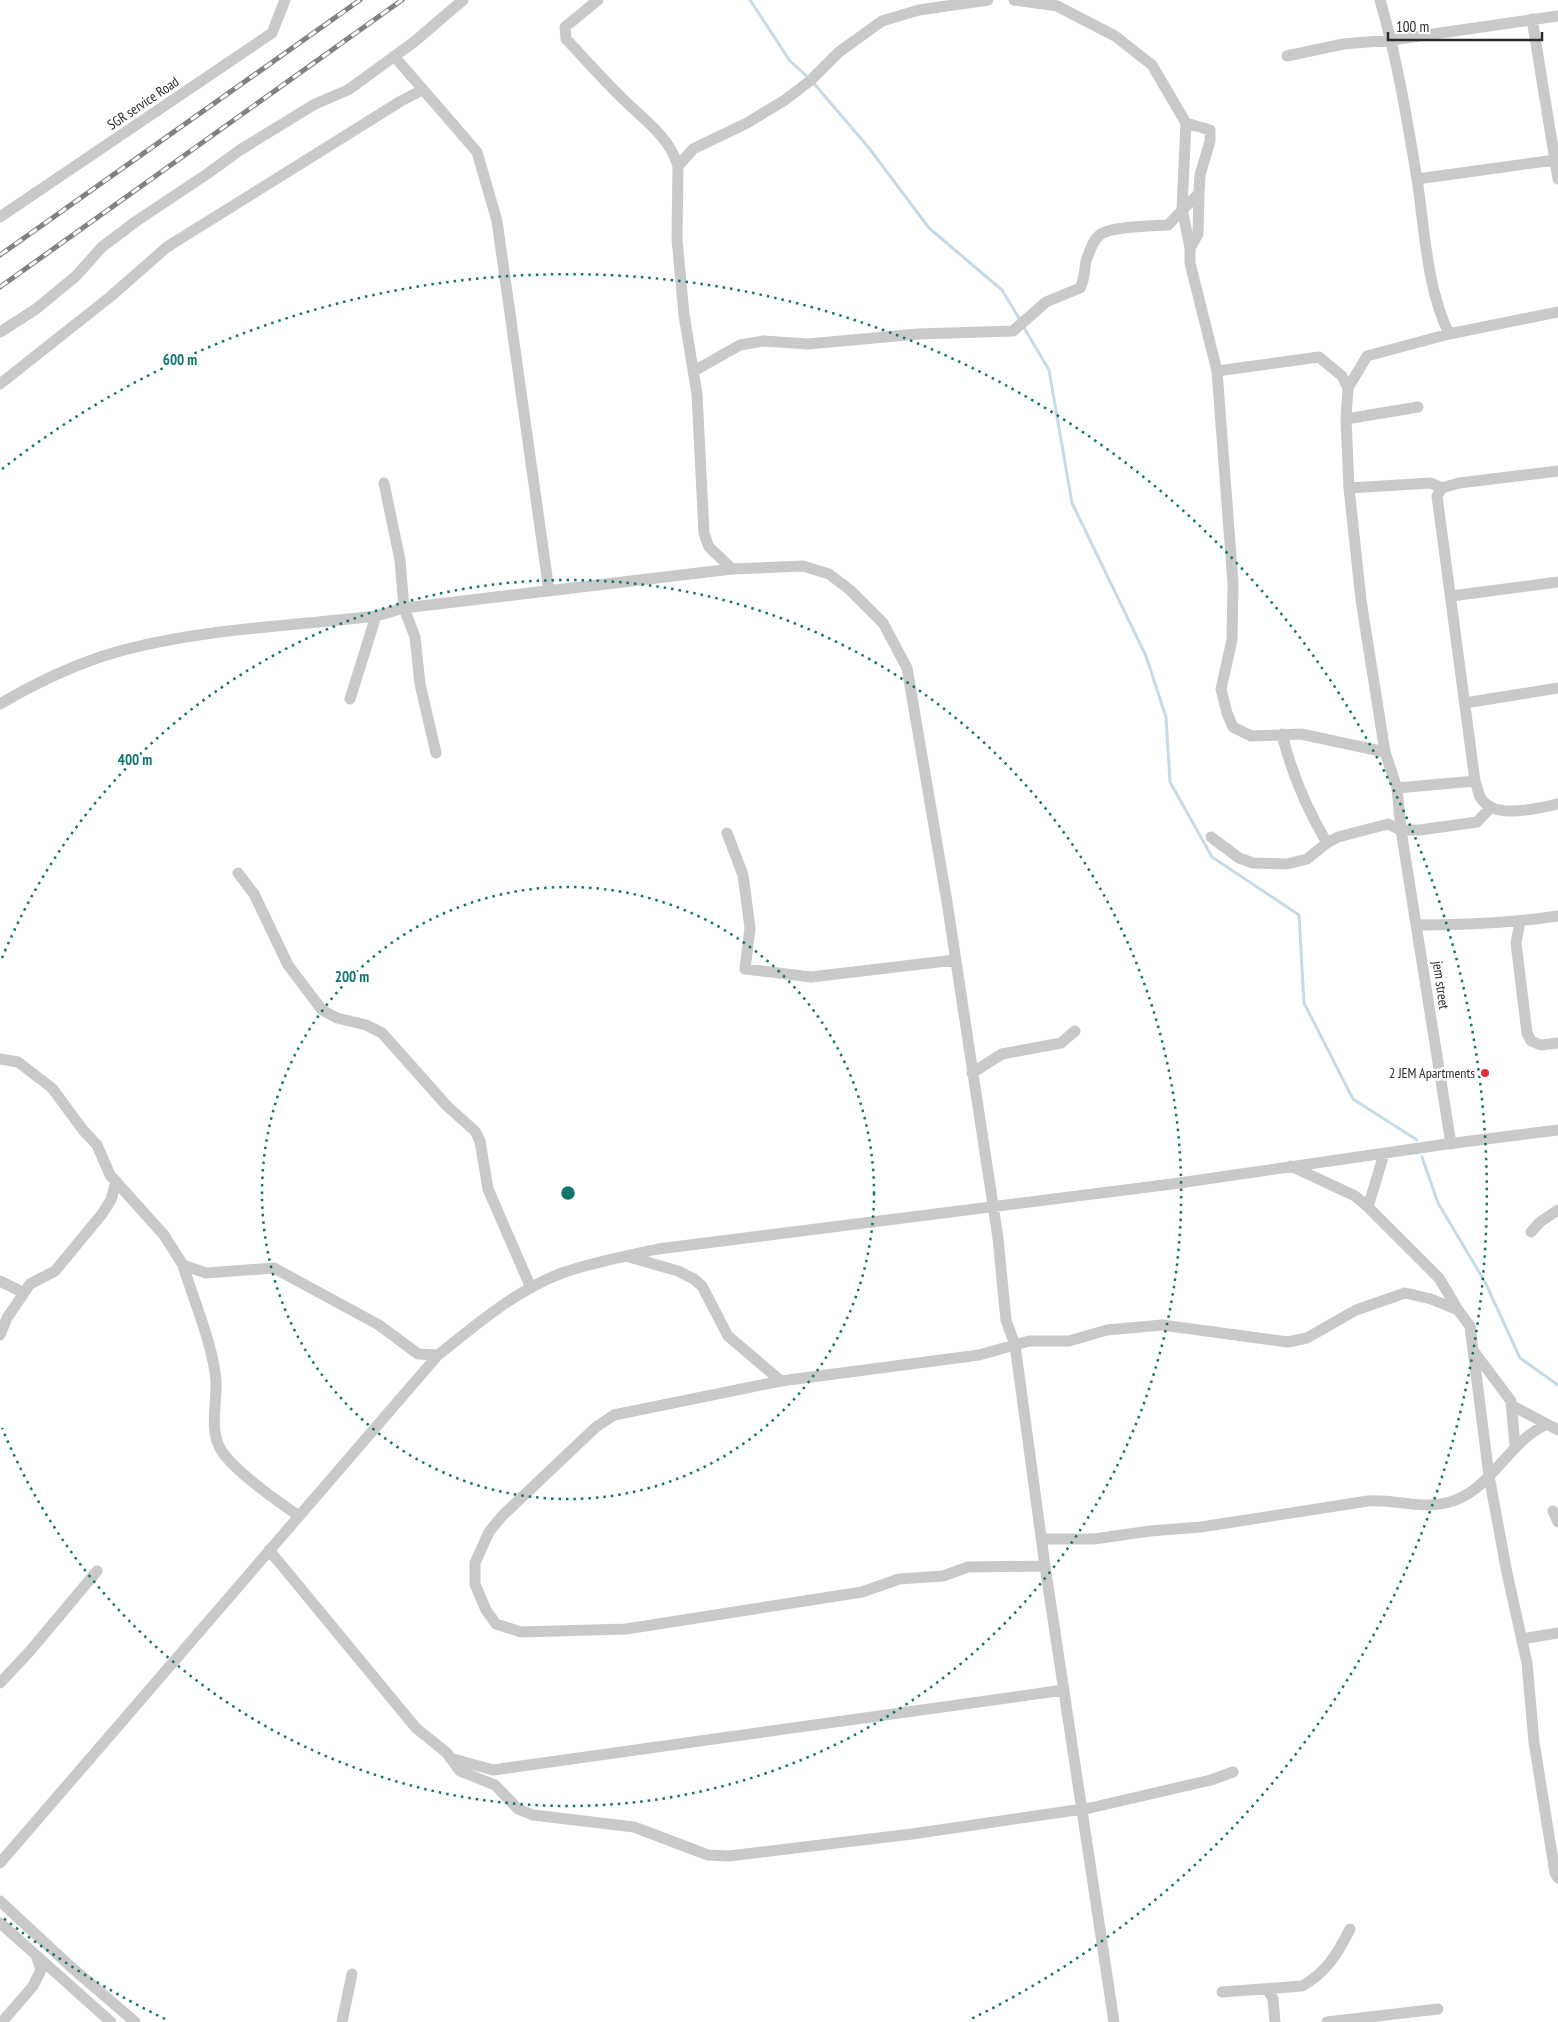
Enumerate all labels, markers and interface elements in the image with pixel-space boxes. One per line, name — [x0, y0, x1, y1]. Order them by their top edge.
scale bar — [1388, 10, 1542, 42]
text: 100 m — [1396, 17, 1429, 36]
street label: SGR service Road — [104, 72, 182, 134]
text: 600 m — [163, 350, 197, 369]
text: 400 m — [118, 750, 152, 769]
street label: jem street — [1429, 960, 1453, 1010]
text: 200 m — [335, 967, 369, 986]
place label: 2 JEM Apartments — [1389, 1064, 1475, 1082]
marker: 2 JEM Apartments — [1479, 1067, 1491, 1079]
centre of rings — [559, 1184, 577, 1202]

